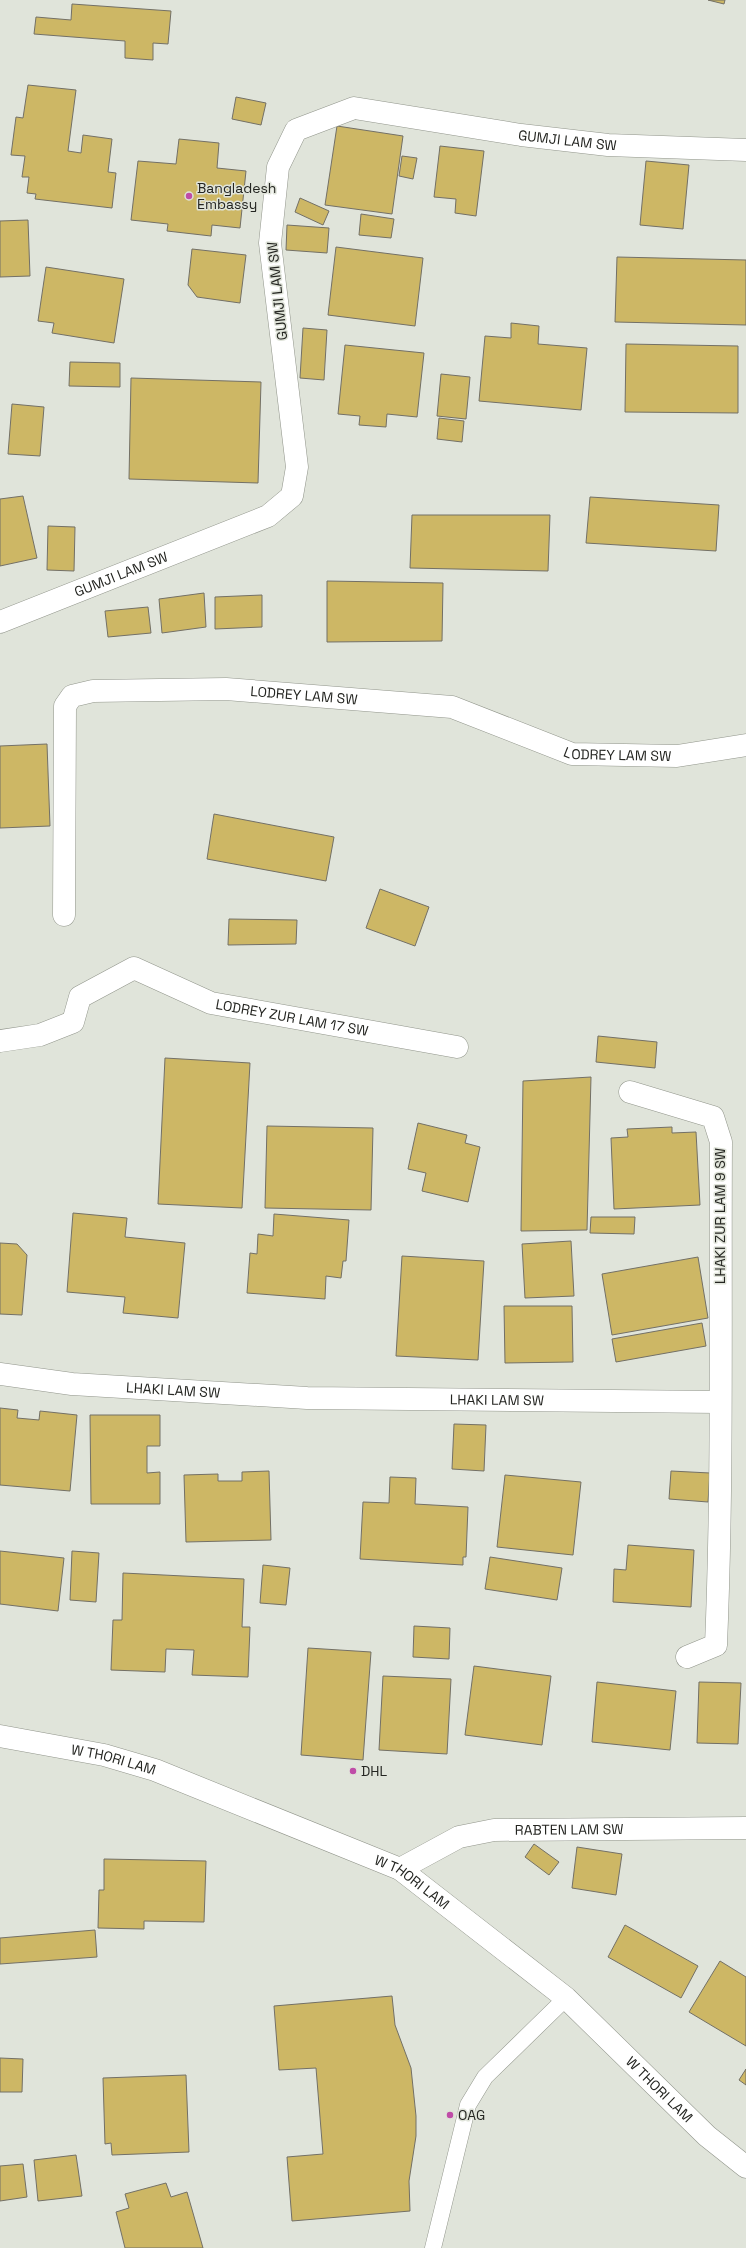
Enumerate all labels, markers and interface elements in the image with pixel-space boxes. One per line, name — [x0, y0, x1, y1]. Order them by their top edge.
street label: GUMJI LAM SW — [517, 126, 617, 154]
place label: Bangladesh Embassy — [197, 179, 276, 213]
marker: Bangladesh Embassy — [184, 191, 194, 201]
street label: GUMJI LAM SW — [263, 241, 291, 341]
street label: GUMJI LAM SW — [71, 548, 170, 601]
street label: LODREY LAM SW — [250, 682, 358, 708]
street label: LODREY LAM SW — [561, 743, 671, 765]
street label: LODREY ZUR LAM 17 SW — [214, 995, 370, 1040]
street label: LHAKI ZUR LAM 9 SW — [711, 1148, 729, 1284]
street label: LHAKI LAM SW — [126, 1378, 221, 1402]
street label: LHAKI LAM SW — [450, 1390, 544, 1409]
street label: W THORI LAM — [70, 1740, 158, 1779]
place label: DHL — [361, 1762, 387, 1780]
marker: DHL — [348, 1766, 358, 1776]
street label: RABTEN LAM SW — [515, 1820, 624, 1839]
street label: W THORI LAM — [372, 1851, 453, 1913]
street label: W THORI LAM — [622, 2053, 697, 2126]
place label: OAG — [458, 2106, 485, 2124]
marker: OAG — [445, 2110, 455, 2120]

